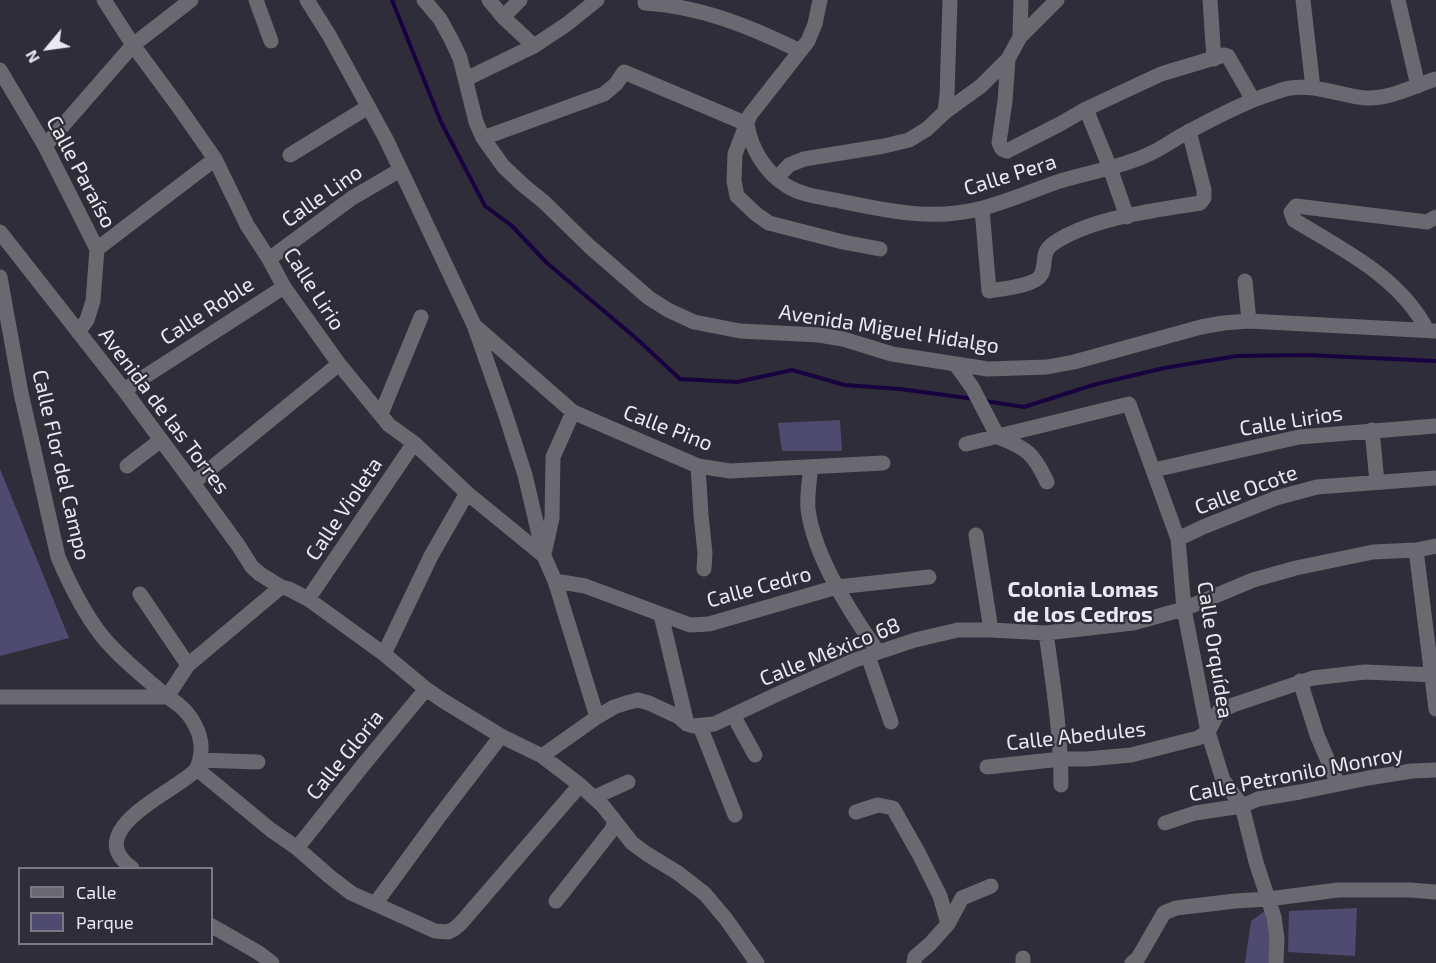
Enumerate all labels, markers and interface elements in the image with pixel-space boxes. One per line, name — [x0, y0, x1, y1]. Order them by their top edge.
north arrow — [18, 18, 78, 78]
text: N — [21, 47, 43, 67]
street label: Calle Paraíso — [41, 112, 121, 232]
street label: Calle Pera — [961, 149, 1059, 201]
street label: Calle Lino — [277, 159, 367, 233]
street label: Calle Lirio — [278, 243, 350, 335]
street label: Calle Roble — [156, 272, 258, 350]
street label: Avenida Miguel Hidalgo — [777, 299, 1001, 359]
street label: Avenida de las Torres — [93, 323, 235, 499]
street label: Calle Flor del Campo — [27, 367, 95, 563]
street label: Calle Pino — [620, 399, 716, 457]
street label: Calle Lirios — [1238, 400, 1344, 442]
street label: Calle Violeta — [300, 453, 388, 565]
street label: Calle Ocote — [1191, 460, 1301, 520]
street label: Calle Cedro — [704, 561, 814, 613]
district label: Colonia Lomas de los Cedros — [1007, 577, 1159, 628]
street label: Calle Orquídea — [1192, 580, 1238, 720]
street label: Calle México 68 — [756, 612, 904, 692]
street label: Calle Gloria — [301, 705, 389, 805]
street label: Calle Abedules — [1005, 716, 1147, 756]
street label: Calle Petronilo Monroy — [1187, 741, 1405, 807]
legend — [18, 867, 213, 945]
text: Calle — [76, 881, 117, 903]
text: Parque — [76, 911, 134, 933]

